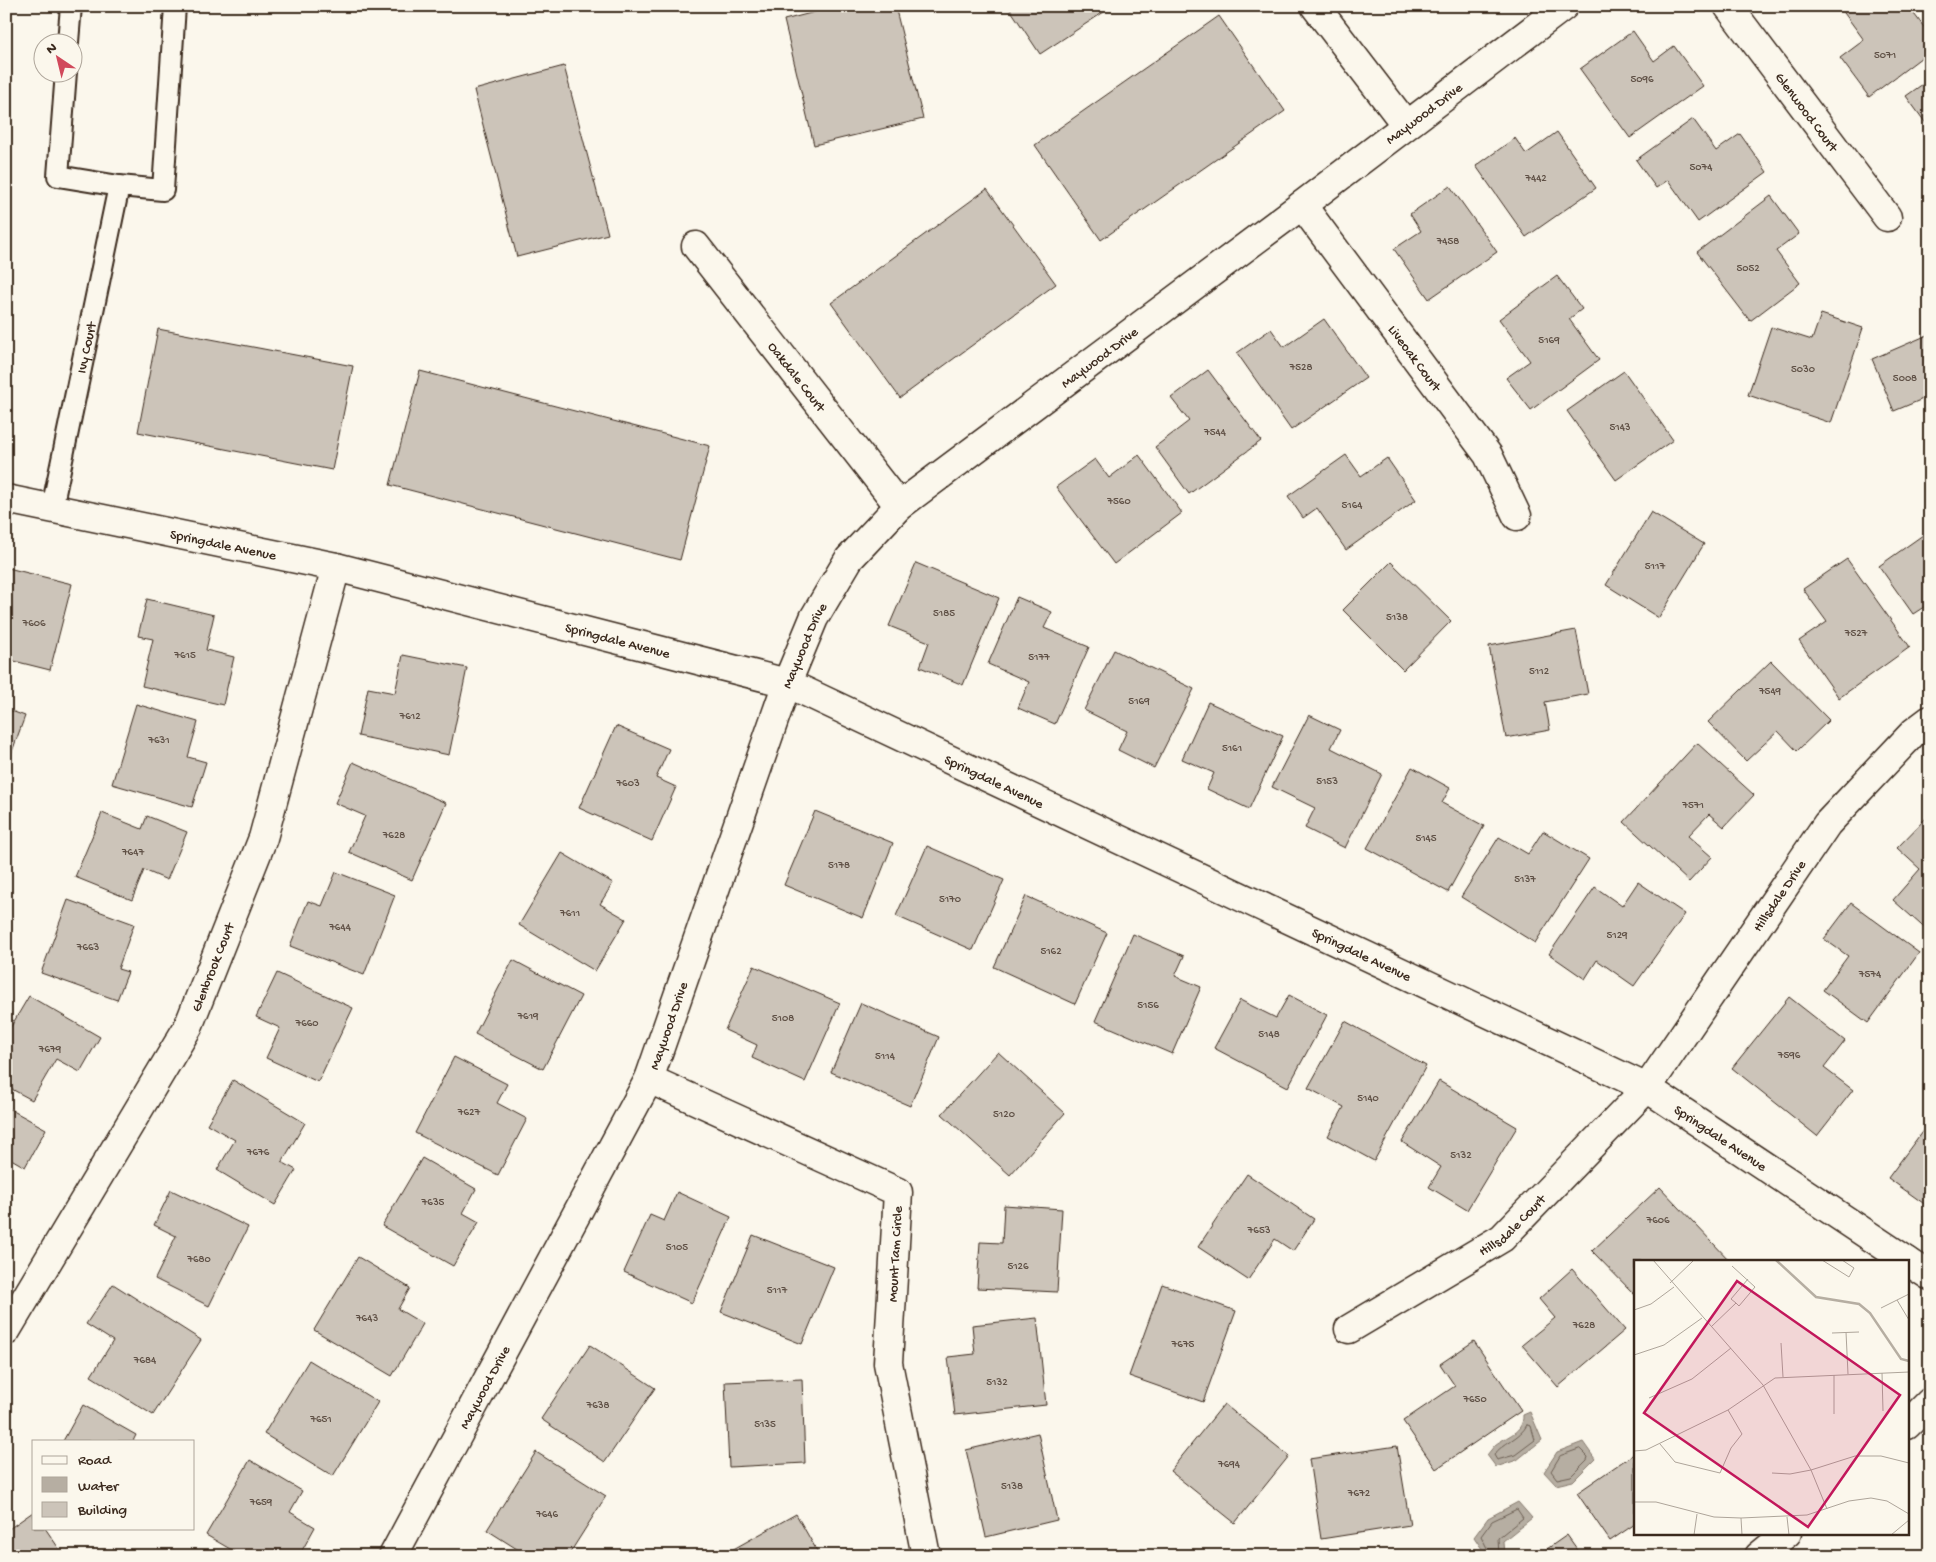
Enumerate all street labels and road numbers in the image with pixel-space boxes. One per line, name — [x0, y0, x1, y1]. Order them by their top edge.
street label: Glenwood Court — [1770, 70, 1842, 157]
street label: Maywood Drive — [1383, 80, 1467, 149]
street label: Ivy Court — [74, 320, 102, 375]
street label: Liveoak Court — [1383, 322, 1444, 396]
street label: Maywood Drive — [1058, 324, 1143, 393]
street label: Oakdale Court — [763, 339, 829, 417]
street label: Springdale Avenue — [168, 527, 278, 566]
street label: Maywood Drive — [780, 600, 832, 692]
street label: Springdale Avenue — [563, 620, 672, 664]
street label: Springdale Avenue — [941, 752, 1047, 814]
street label: Hillsdale Drive — [1750, 857, 1811, 936]
street label: Glenbrook Court — [189, 920, 240, 1015]
street label: Springdale Avenue — [1308, 925, 1414, 987]
street label: Maywood Drive — [647, 979, 693, 1073]
street label: Springdale Avenue — [1670, 1102, 1770, 1177]
street label: Hillsdale Court — [1476, 1191, 1551, 1261]
street label: Mount Tam Circle — [885, 1205, 908, 1303]
street label: Maywood Drive — [457, 1343, 516, 1433]

